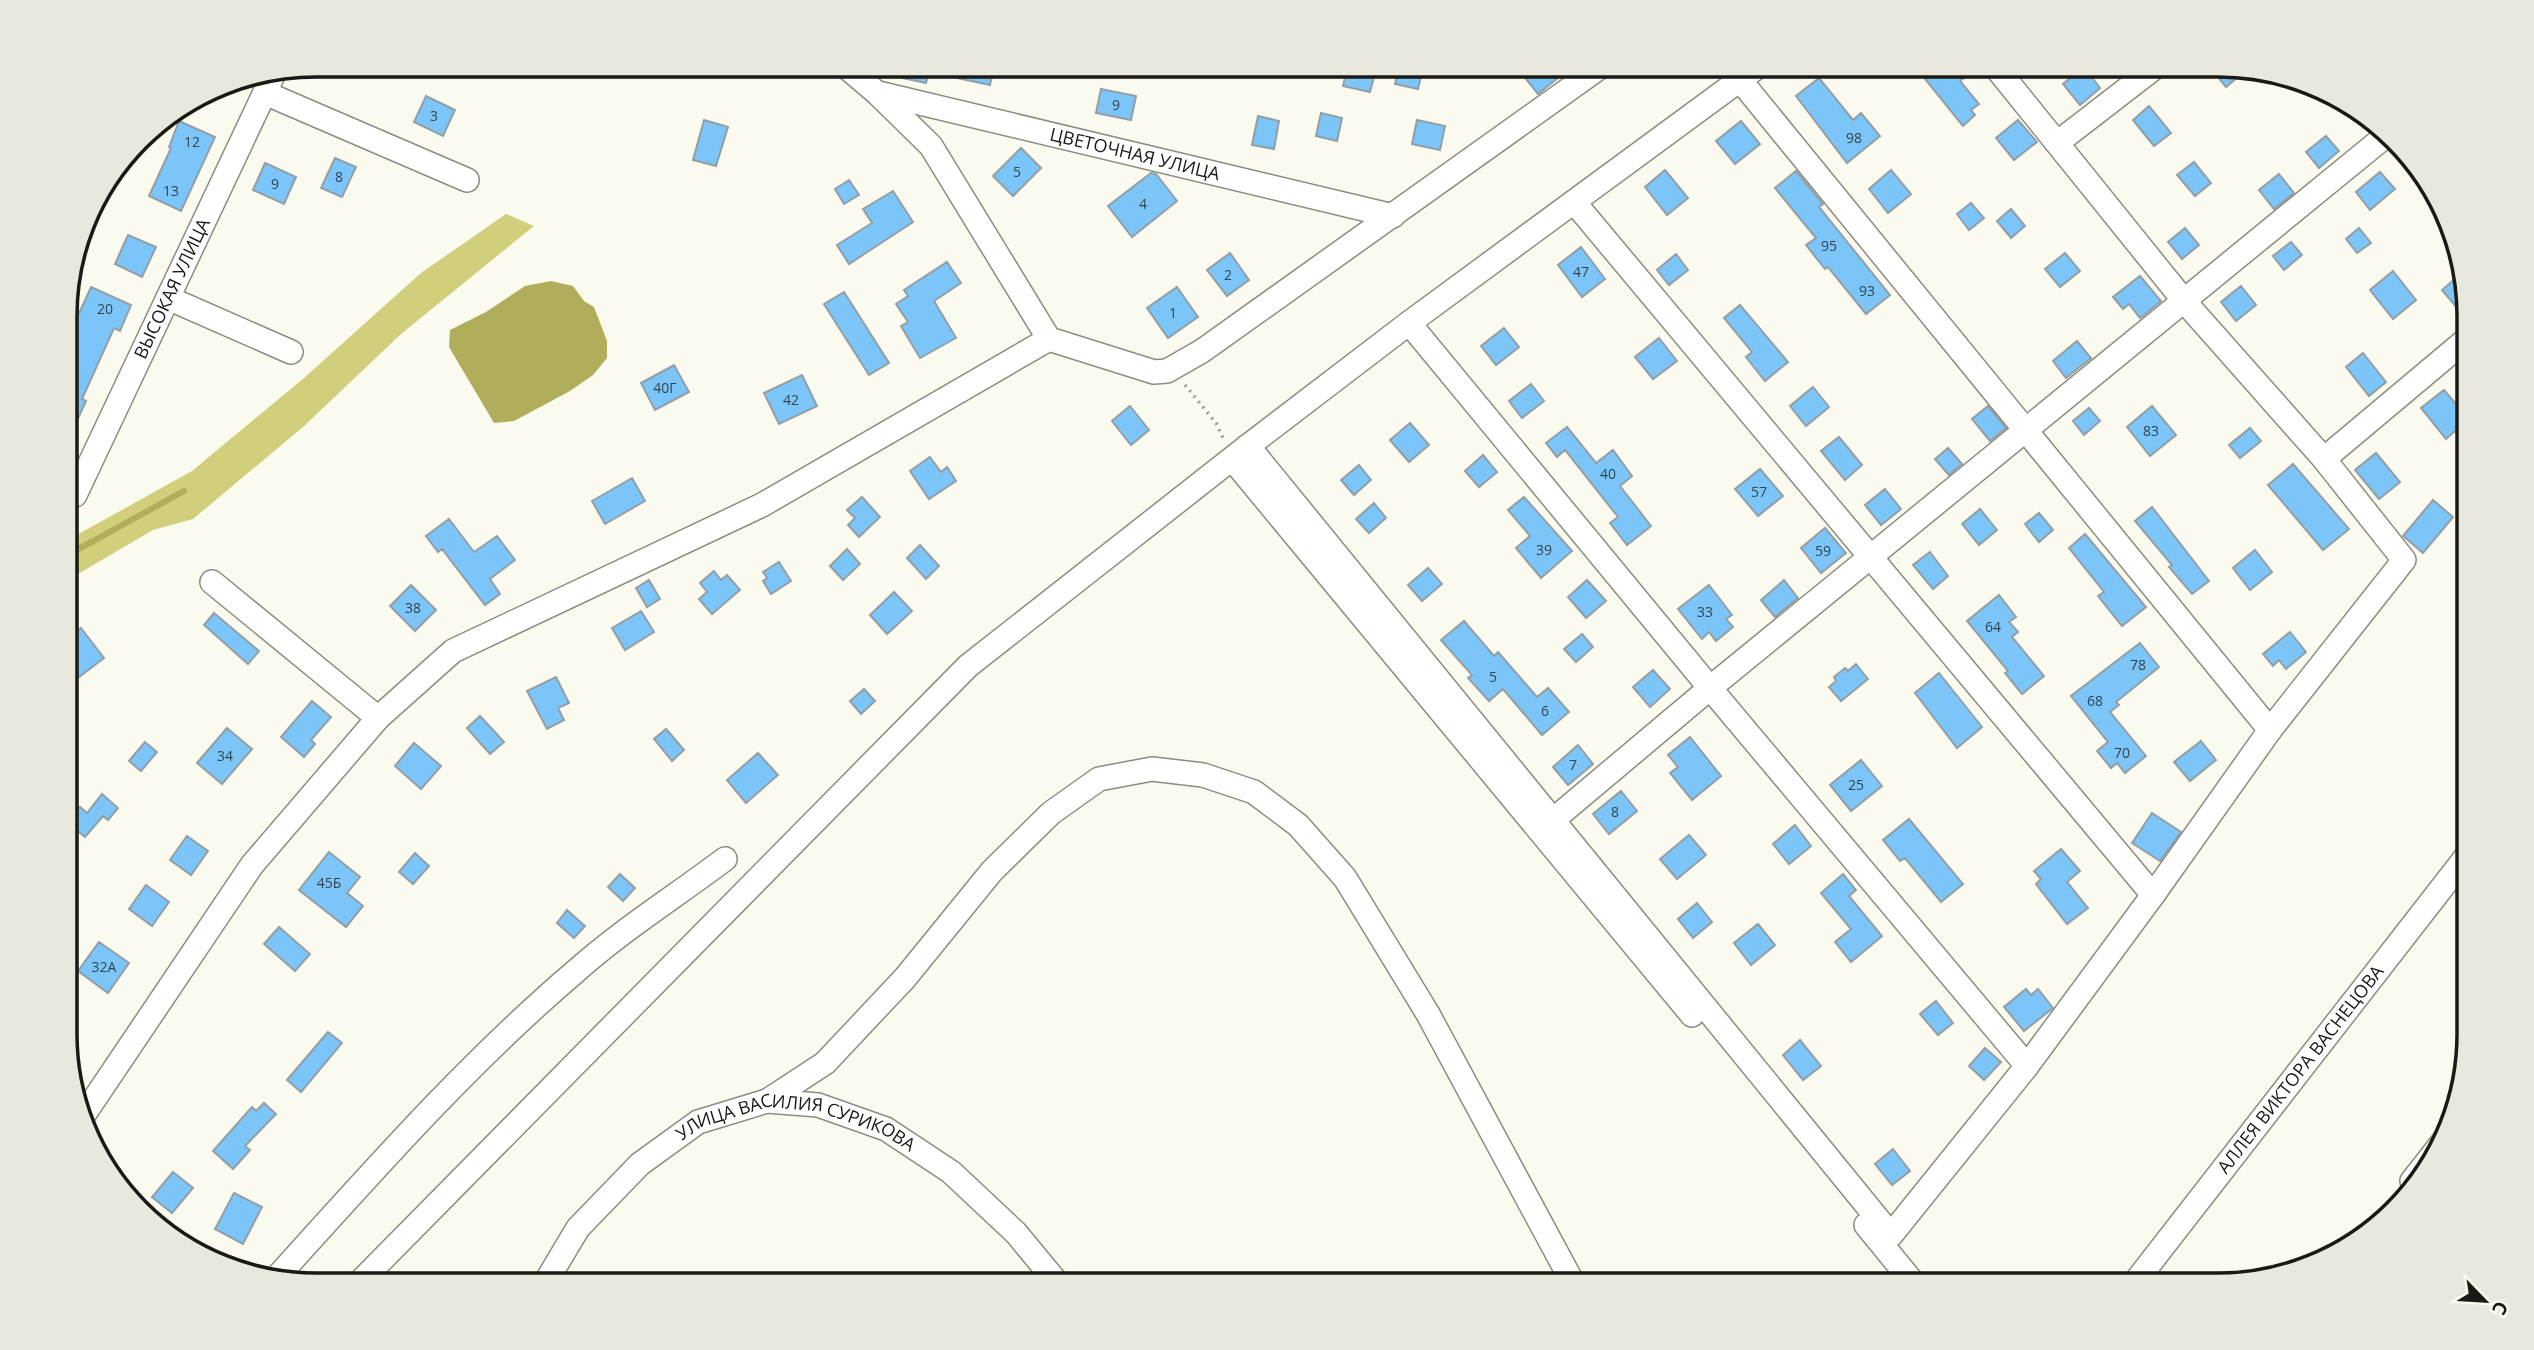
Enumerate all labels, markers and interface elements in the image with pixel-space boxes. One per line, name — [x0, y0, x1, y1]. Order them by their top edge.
house number: 9 — [1112, 95, 1120, 114]
house number: 3 — [430, 106, 438, 125]
street label: ЦВЕТОЧНАЯ УЛИЦА — [1047, 121, 1223, 185]
house number: 98 — [1846, 128, 1862, 147]
house number: 12 — [184, 132, 200, 151]
house number: 5 — [1013, 162, 1021, 181]
house number: 8 — [335, 167, 343, 186]
house number: 9 — [271, 174, 279, 193]
house number: 13 — [163, 181, 179, 200]
house number: 4 — [1139, 194, 1147, 213]
street label: ВЫСОКАЯ УЛИЦА — [128, 213, 215, 362]
house number: 95 — [1821, 236, 1837, 255]
house number: 47 — [1573, 262, 1589, 281]
house number: 2 — [1224, 265, 1232, 284]
house number: 93 — [1859, 281, 1875, 300]
house number: 20 — [97, 299, 113, 318]
house number: 1 — [1169, 303, 1177, 322]
house number: 40Г — [653, 378, 677, 397]
house number: 42 — [783, 390, 799, 409]
house number: 83 — [2143, 421, 2159, 440]
house number: 40 — [1600, 464, 1616, 483]
house number: 57 — [1751, 482, 1767, 501]
house number: 39 — [1536, 540, 1552, 559]
house number: 59 — [1815, 541, 1831, 560]
house number: 38 — [405, 598, 421, 617]
house number: 33 — [1697, 602, 1713, 621]
house number: 64 — [1985, 617, 2001, 636]
house number: 78 — [2130, 655, 2146, 674]
house number: 5 — [1489, 667, 1497, 686]
house number: 68 — [2087, 691, 2103, 710]
house number: 6 — [1541, 701, 1549, 720]
house number: 70 — [2114, 743, 2130, 762]
house number: 34 — [217, 746, 233, 765]
house number: 7 — [1569, 755, 1577, 774]
house number: 25 — [1848, 775, 1864, 794]
house number: 8 — [1611, 802, 1619, 821]
house number: 45Б — [317, 873, 341, 892]
house number: 32А — [92, 957, 117, 976]
street label: АЛЛЕЯ ВИКТОРА ВАСНЕЦОВА — [2211, 959, 2389, 1178]
text: УЛИЦА ВАСИЛИЯ СУРИКОВА — [671, 1087, 921, 1157]
street label: УЛИЦА ВАСИЛИЯ СУРИКОВА — [670, 1132, 922, 1162]
north arrow — [2450, 1266, 2520, 1336]
text: С — [2486, 1297, 2515, 1319]

